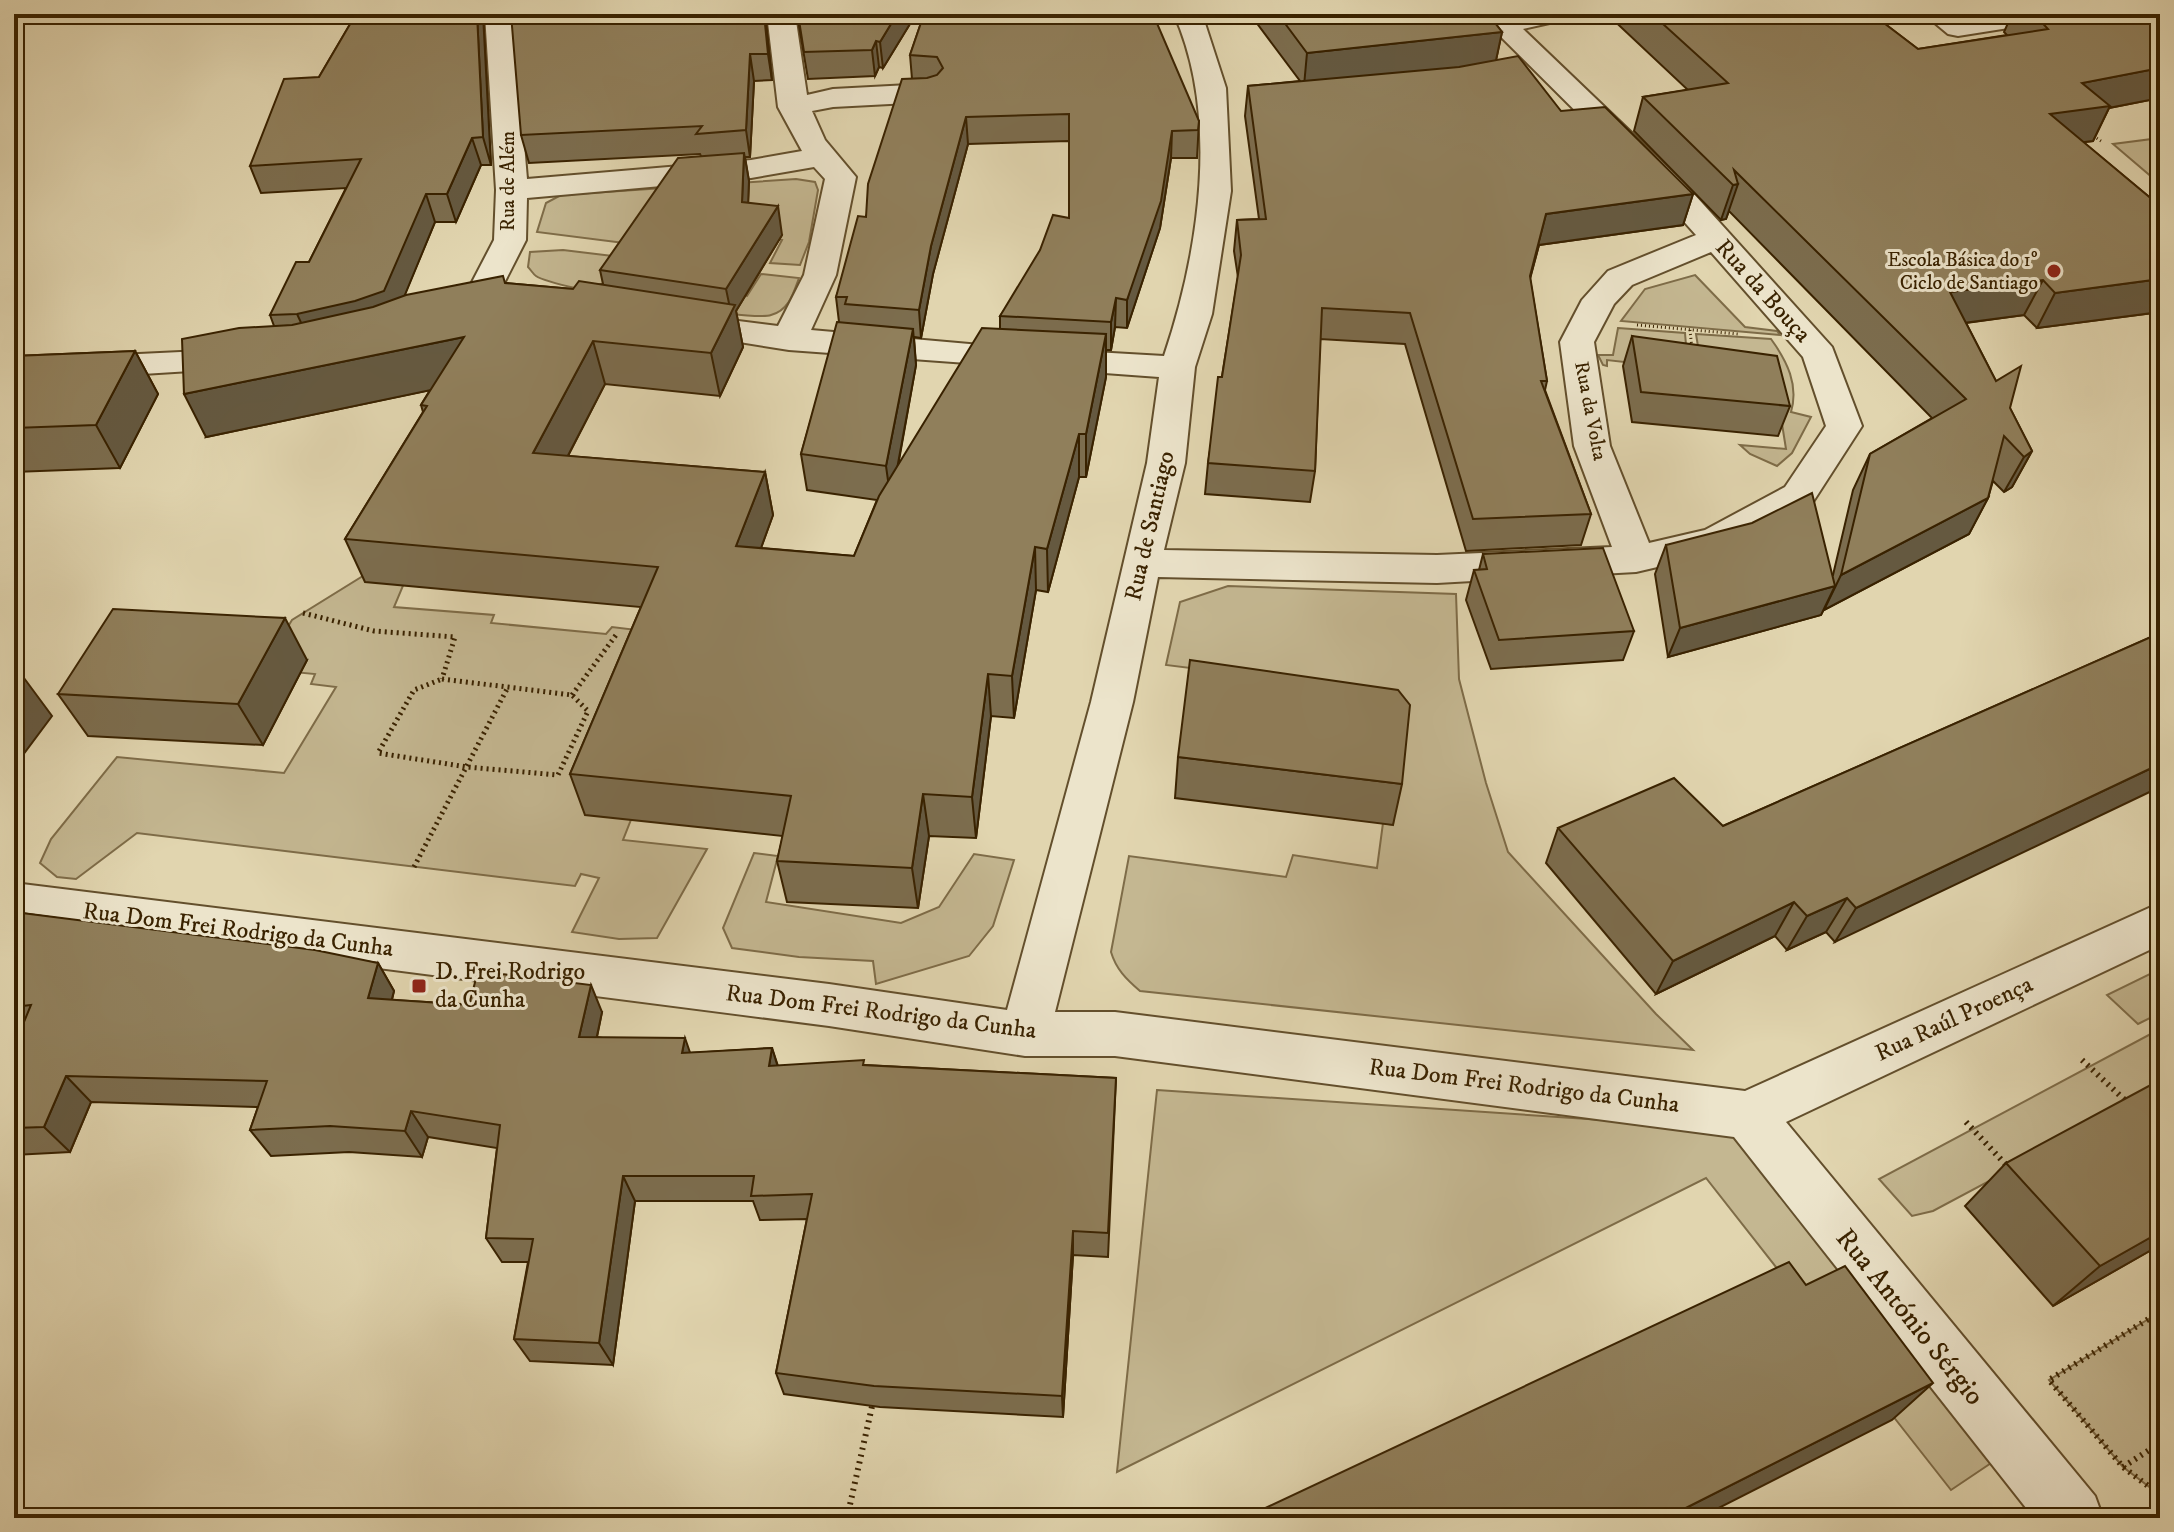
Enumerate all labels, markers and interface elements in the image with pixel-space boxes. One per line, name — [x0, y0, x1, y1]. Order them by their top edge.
street label: Rua de Além — [496, 131, 521, 231]
street label: Rua da Bouça — [1709, 233, 1818, 350]
place label: Escola Básica do 1º Ciclo de Santiago — [1887, 248, 2038, 296]
marker: Escola Básica do 1º Ciclo de Santiago — [2045, 262, 2063, 280]
street label: Rua da Volta — [1568, 359, 1612, 463]
street label: Rua de Santiago — [1118, 448, 1182, 604]
street label: Rua Dom Frei Rodrigo da Cunha — [81, 896, 396, 964]
place label: D. Frei Rodrigo da Cunha — [435, 957, 585, 1015]
street label: Rua Raúl Proença — [1870, 969, 2038, 1069]
marker: D. Frei Rodrigo da Cunha — [410, 977, 428, 995]
street label: Rua Dom Frei Rodrigo da Cunha — [724, 978, 1039, 1046]
street label: Rua Dom Frei Rodrigo da Cunha — [1367, 1052, 1682, 1120]
street label: Rua António Sérgio — [1828, 1221, 1992, 1413]

